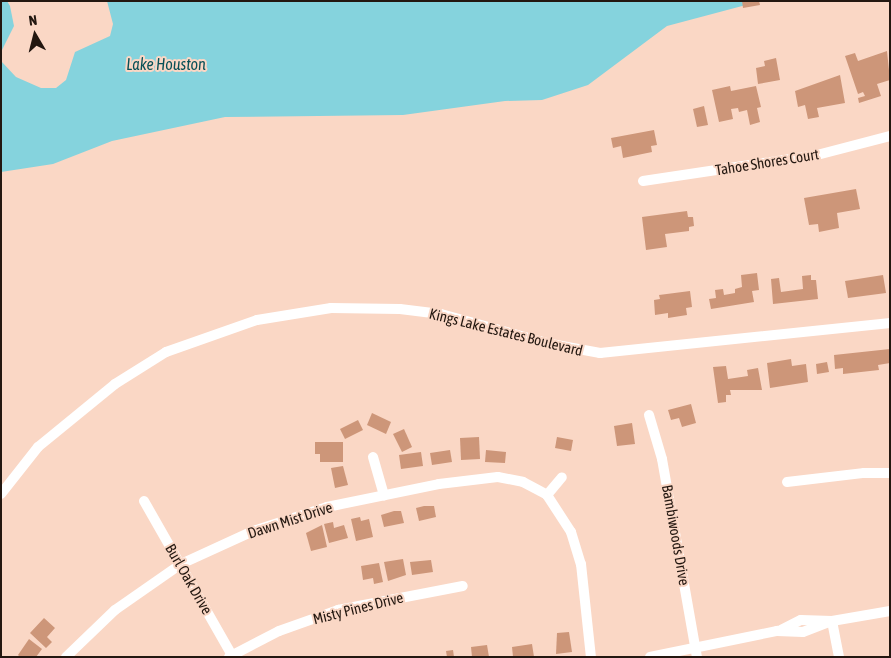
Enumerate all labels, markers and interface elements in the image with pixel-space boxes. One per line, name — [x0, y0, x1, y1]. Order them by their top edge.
north arrow — [10, 10, 60, 60]
text: N — [28, 12, 38, 29]
water label: Lake Houston — [126, 54, 206, 74]
street label: Tahoe Shores Court — [714, 145, 820, 179]
street label: Kings Lake Estates Boulevard — [427, 304, 585, 360]
street label: Bambiwoods Drive — [658, 483, 694, 587]
street label: Dawn Mist Drive — [245, 498, 335, 542]
street label: Burl Oak Drive — [162, 541, 216, 617]
street label: Misty Pines Drive — [311, 588, 405, 628]

